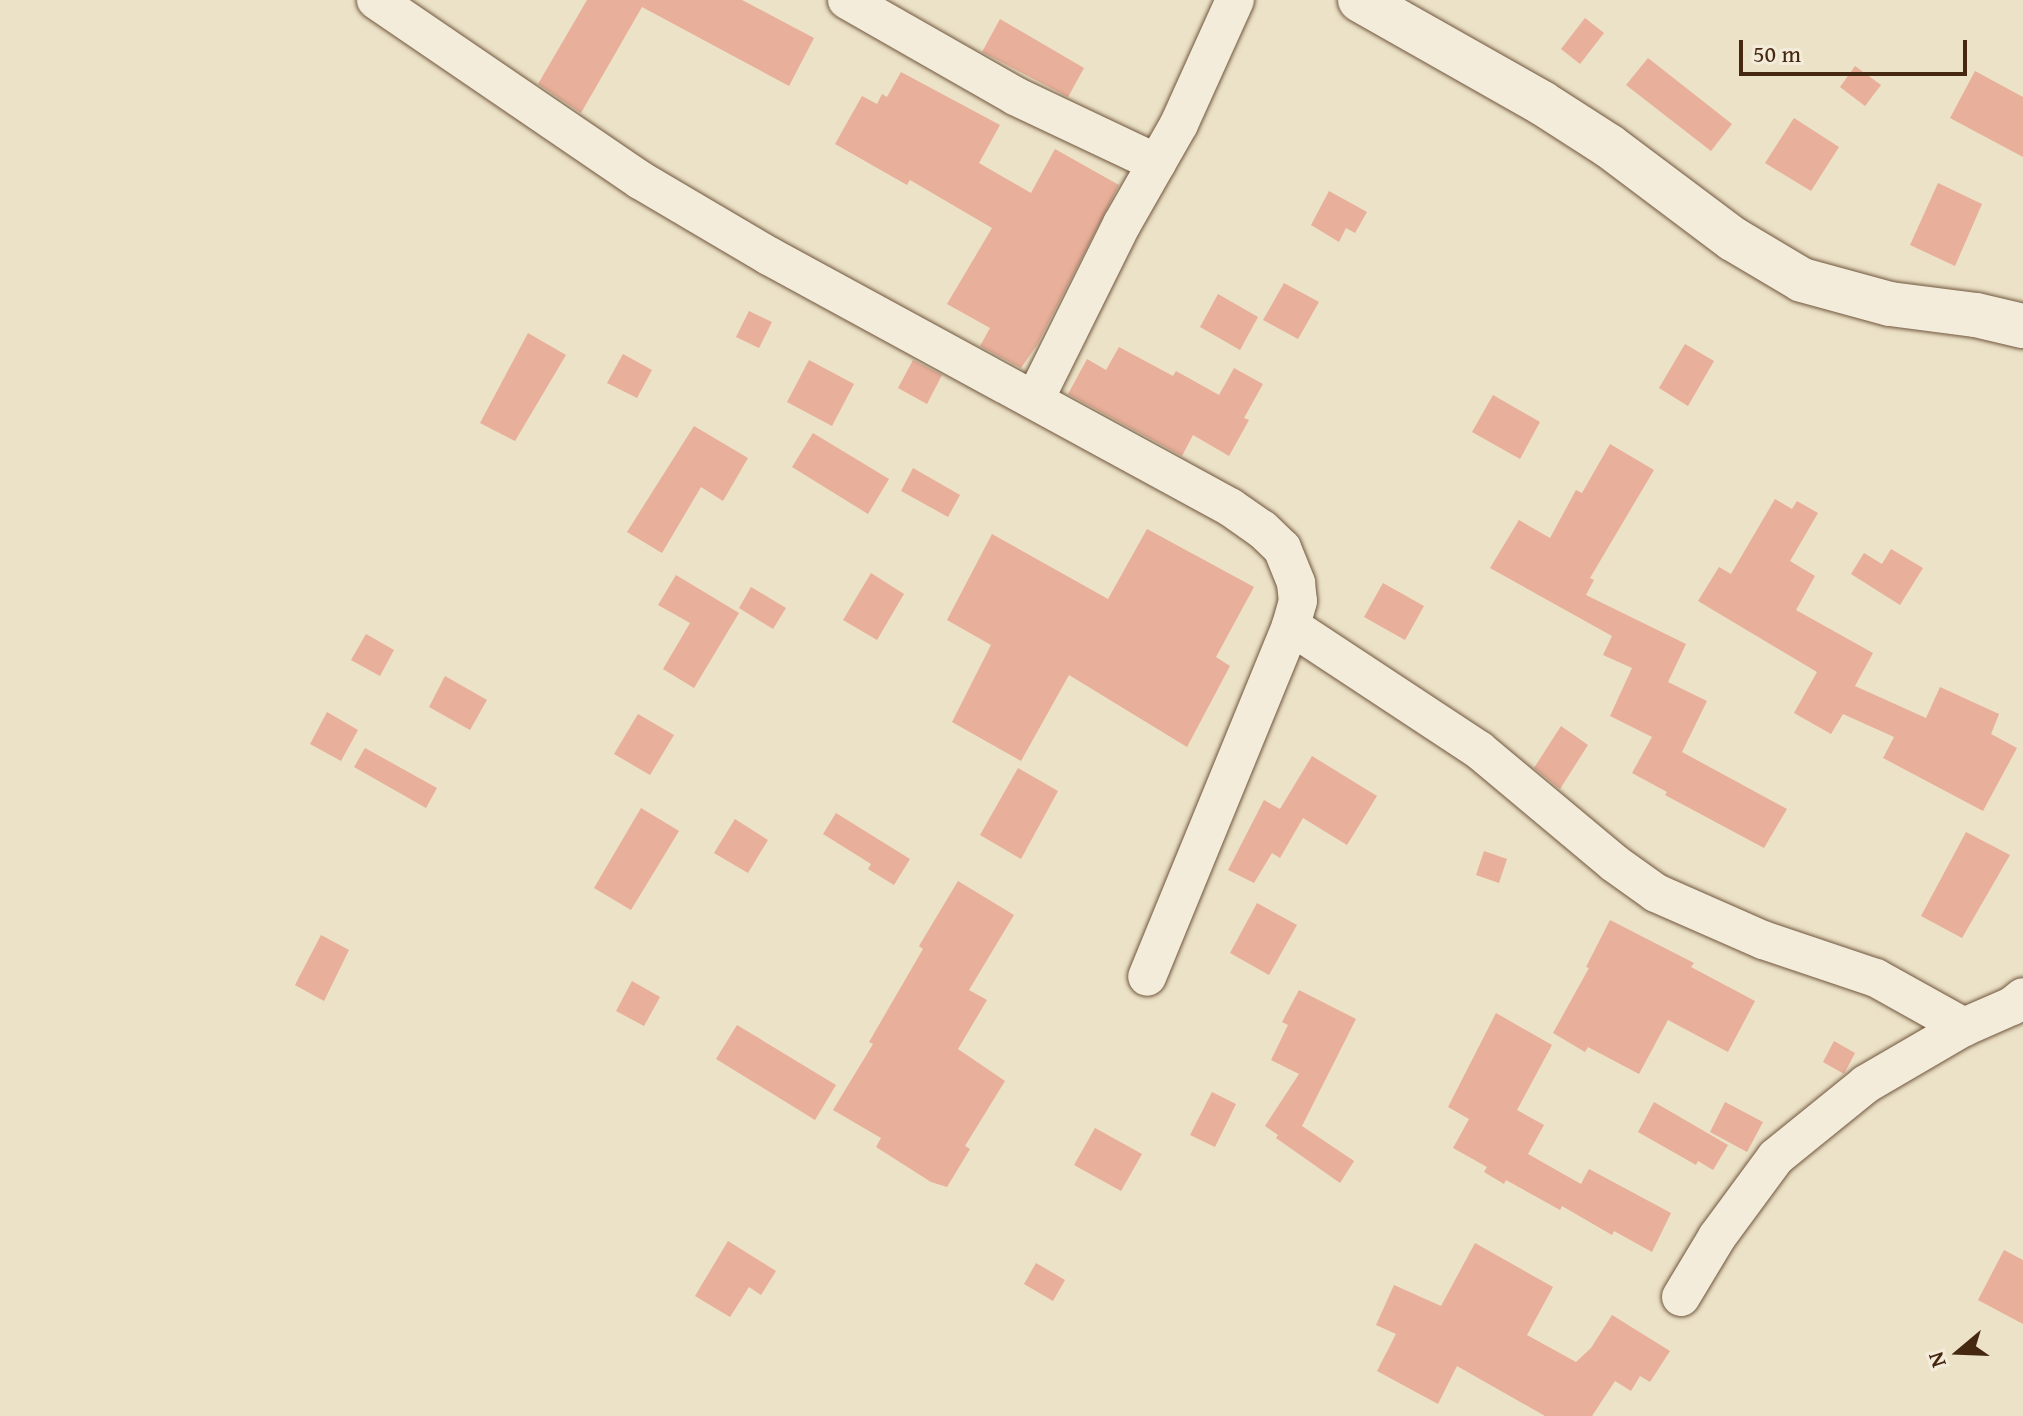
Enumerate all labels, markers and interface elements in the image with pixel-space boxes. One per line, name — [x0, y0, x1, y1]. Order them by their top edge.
scale bar — [1743, 24, 1971, 74]
text: 50 m — [1753, 36, 1801, 71]
north arrow — [1919, 1312, 1999, 1392]
text: N — [1919, 1348, 1954, 1372]

